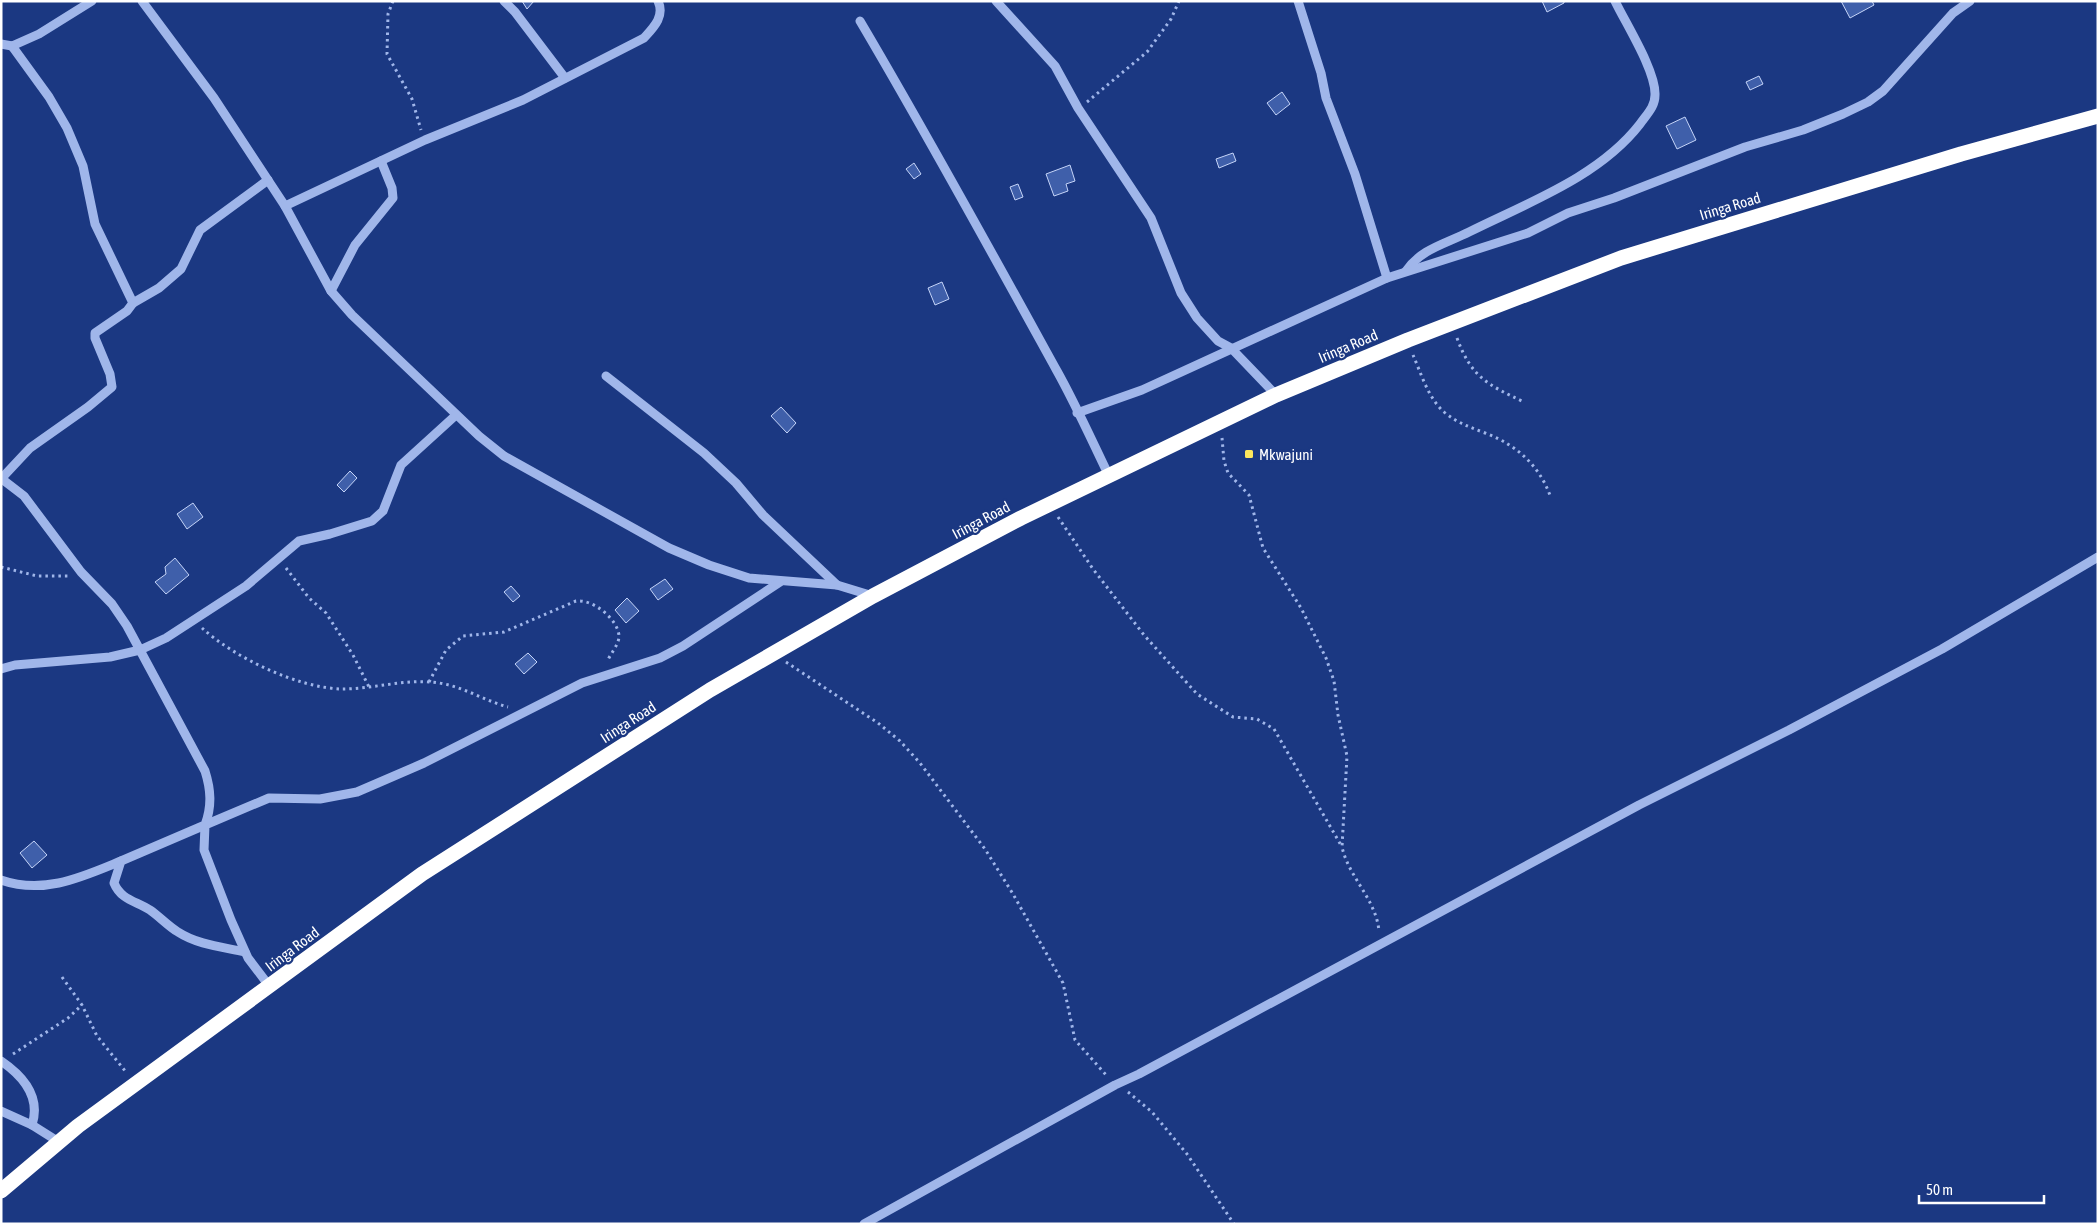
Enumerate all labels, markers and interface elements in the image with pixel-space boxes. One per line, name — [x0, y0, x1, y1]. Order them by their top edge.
street label: Iringa Road — [1697, 189, 1763, 223]
street label: Iringa Road — [1316, 326, 1380, 366]
place label: Mkwajuni — [1259, 446, 1313, 463]
marker: Mkwajuni — [1243, 448, 1255, 460]
street label: Iringa Road — [949, 498, 1013, 542]
street label: Iringa Road — [597, 698, 659, 746]
street label: Iringa Road — [262, 923, 322, 975]
scale bar — [1919, 1172, 2044, 1204]
text: 50 m — [1926, 1181, 1953, 1198]

